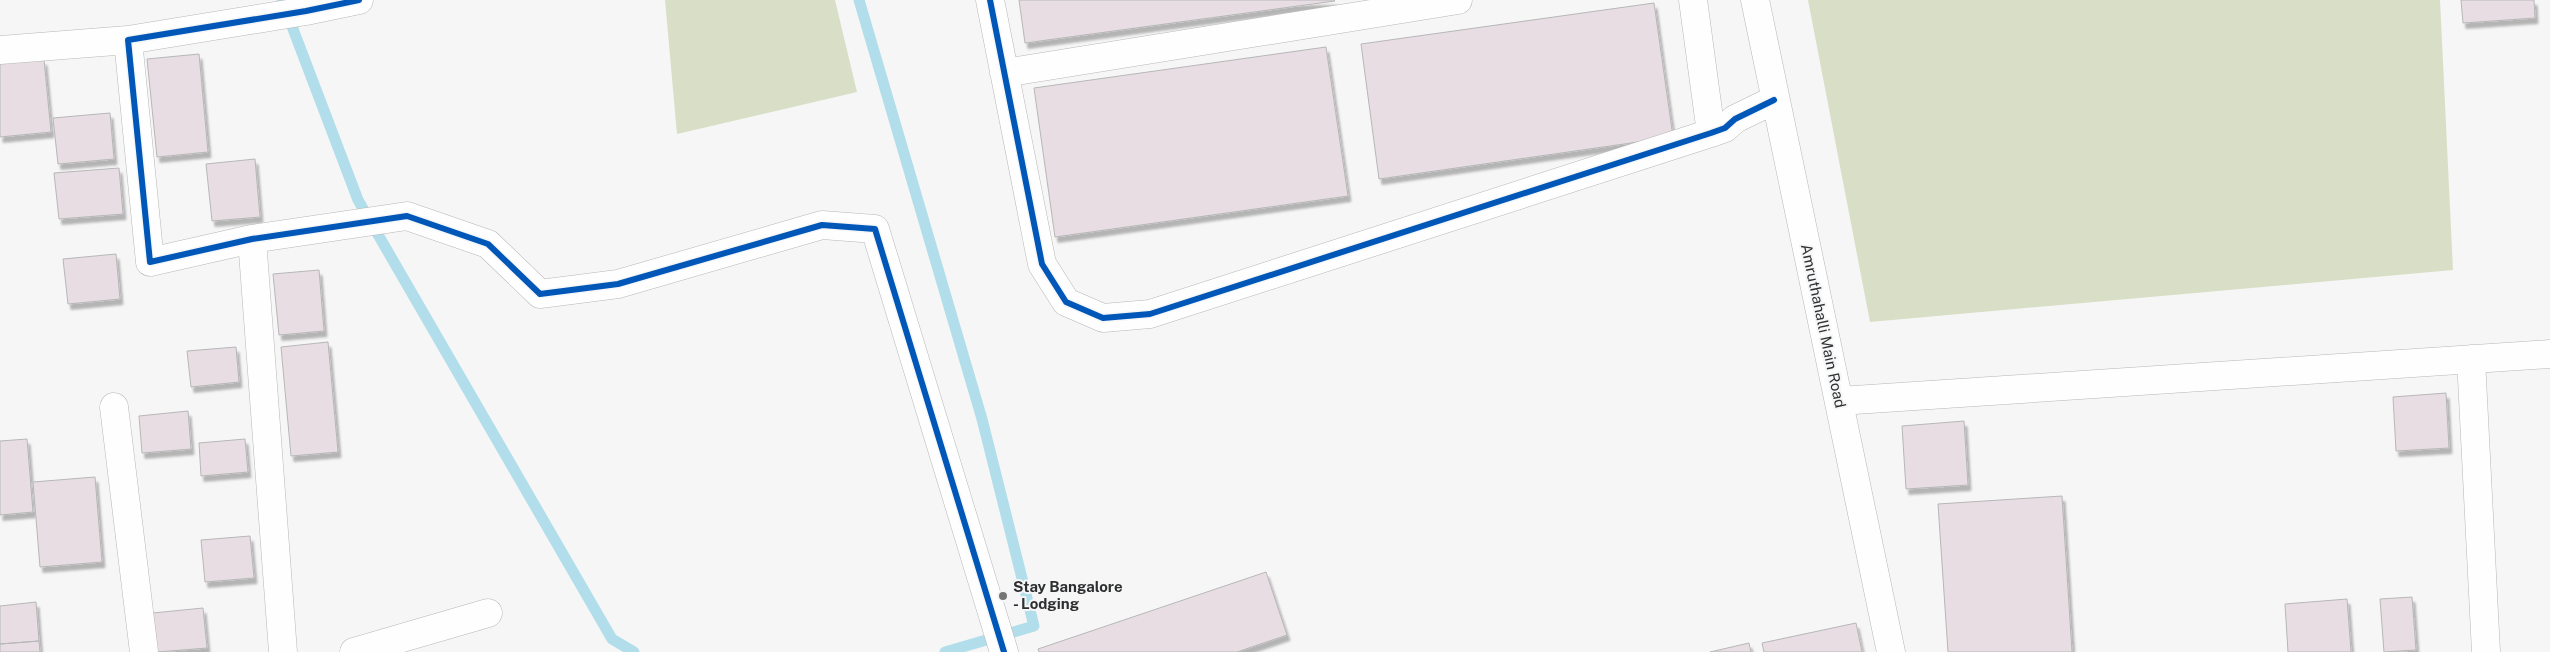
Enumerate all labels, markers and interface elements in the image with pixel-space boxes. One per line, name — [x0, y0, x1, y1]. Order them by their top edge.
street label: Amruthahalli Main Road — [1798, 242, 1849, 409]
place label: Stay Bangalore - Lodging — [1013, 578, 1123, 612]
marker: Stay Bangalore - Lodging — [997, 590, 1009, 602]

